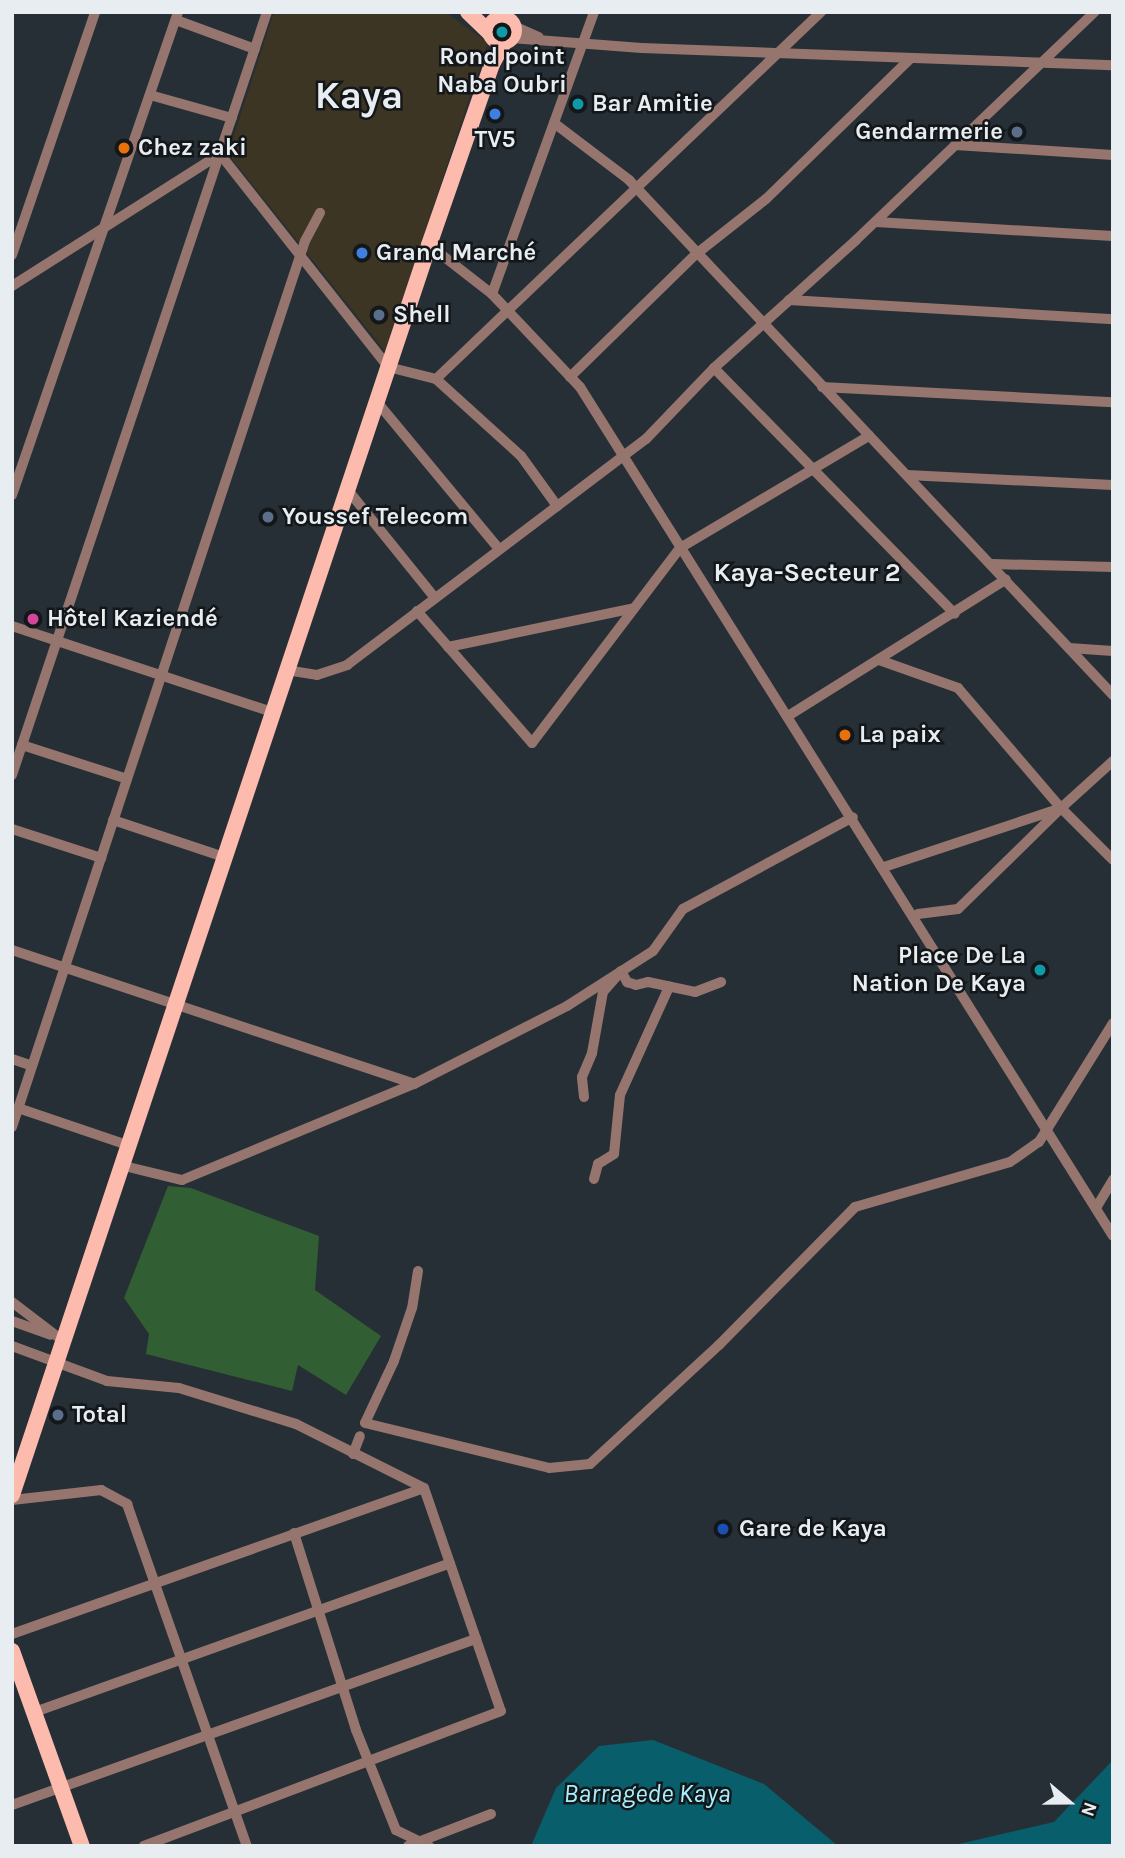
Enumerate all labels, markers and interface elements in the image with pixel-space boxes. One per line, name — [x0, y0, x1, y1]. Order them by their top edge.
marker: Rond point Naba Oubri — [494, 24, 510, 40]
place label: Rond point Naba Oubri — [437, 43, 567, 99]
district label: Kaya — [315, 73, 403, 119]
place label: Bar Amitie — [592, 90, 713, 118]
marker: Bar Amitie — [570, 96, 586, 112]
marker: TV5 — [487, 106, 503, 122]
place label: Gendarmerie — [855, 118, 1003, 146]
marker: Gendarmerie — [1009, 124, 1025, 140]
place label: TV5 — [474, 126, 516, 154]
place label: Chez zaki — [138, 134, 247, 162]
marker: Chez zaki — [116, 140, 132, 156]
place label: Grand Marché — [376, 239, 536, 267]
marker: Grand Marché — [354, 245, 370, 261]
place label: Shell — [393, 301, 451, 329]
marker: Shell — [371, 307, 387, 323]
place label: Youssef Telecom — [282, 503, 468, 531]
marker: Youssef Telecom — [260, 509, 276, 525]
district label: Kaya-Secteur 2 — [713, 557, 901, 589]
place label: Hôtel Kaziendé — [47, 605, 218, 633]
marker: Hôtel Kaziendé — [25, 611, 41, 627]
place label: La paix — [859, 721, 941, 749]
marker: La paix — [837, 727, 853, 743]
place label: Place De La Nation De Kaya — [852, 942, 1026, 998]
marker: Place De La Nation De Kaya — [1032, 962, 1048, 978]
place label: Total — [72, 1401, 127, 1429]
marker: Total — [50, 1407, 66, 1423]
place label: Gare de Kaya — [739, 1515, 887, 1543]
marker: Gare de Kaya — [713, 1519, 733, 1539]
north arrow — [1034, 1767, 1104, 1837]
water label: Barragede Kaya — [563, 1778, 731, 1810]
text: N — [1076, 1799, 1101, 1819]

